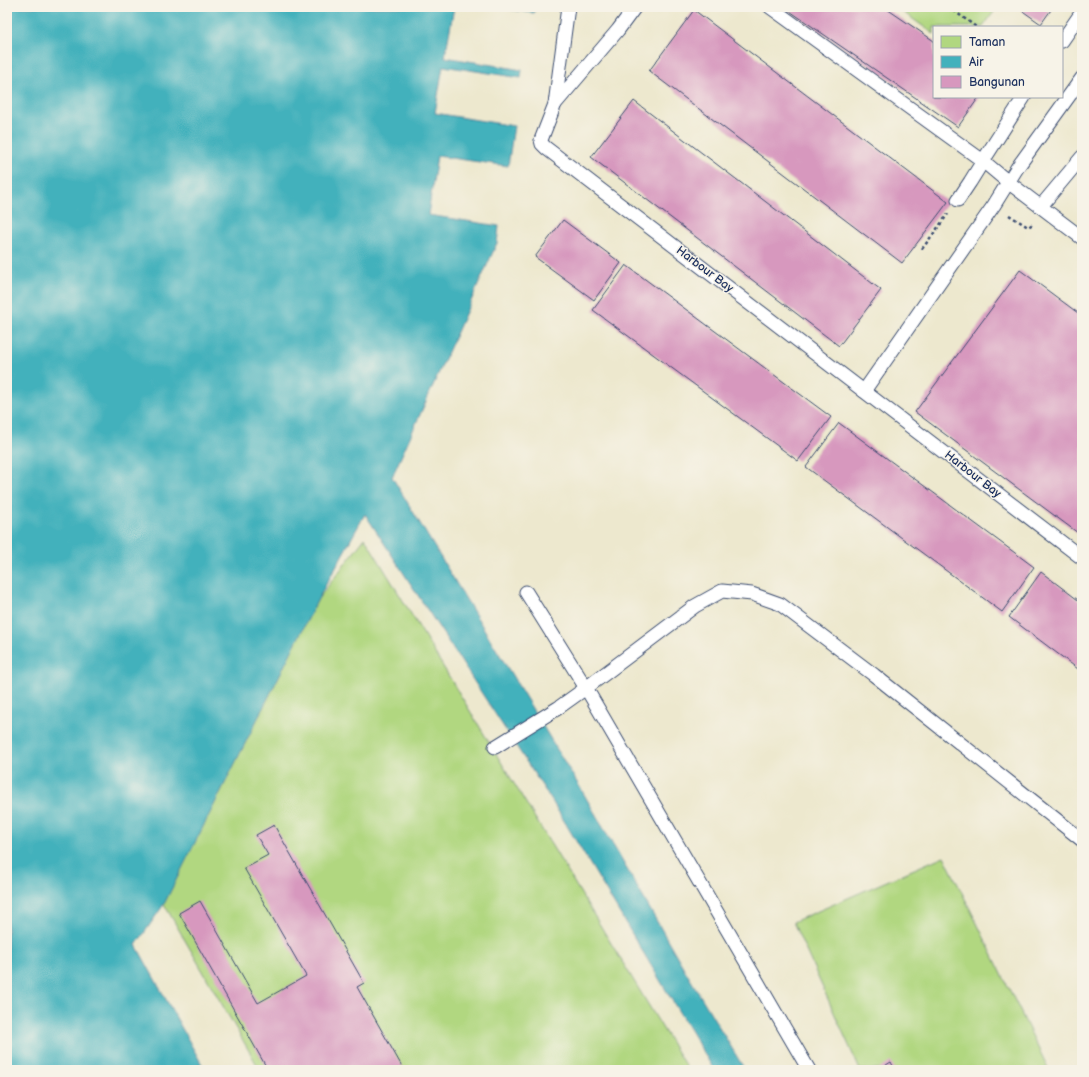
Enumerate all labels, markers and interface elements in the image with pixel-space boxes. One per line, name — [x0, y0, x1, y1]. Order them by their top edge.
legend — [933, 26, 1063, 98]
text: Taman — [969, 35, 1005, 50]
text: Air — [969, 55, 984, 70]
text: Bangunan — [969, 75, 1025, 90]
street label: Harbour Bay — [673, 243, 737, 296]
street label: Harbour Bay — [941, 448, 1005, 502]

